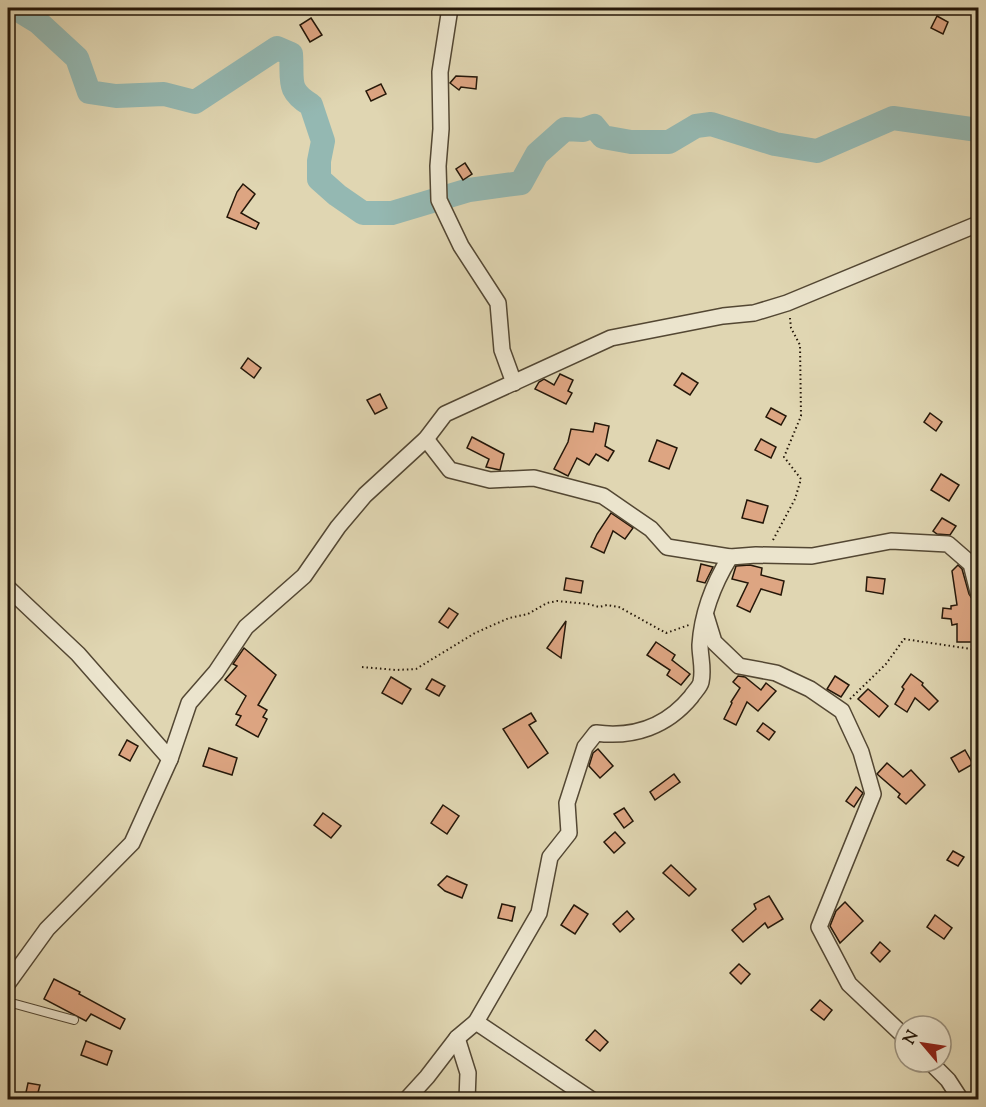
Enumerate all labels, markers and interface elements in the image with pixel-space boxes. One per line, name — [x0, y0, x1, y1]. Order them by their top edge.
north arrow — [893, 1014, 953, 1074]
text: N — [899, 1027, 925, 1049]

